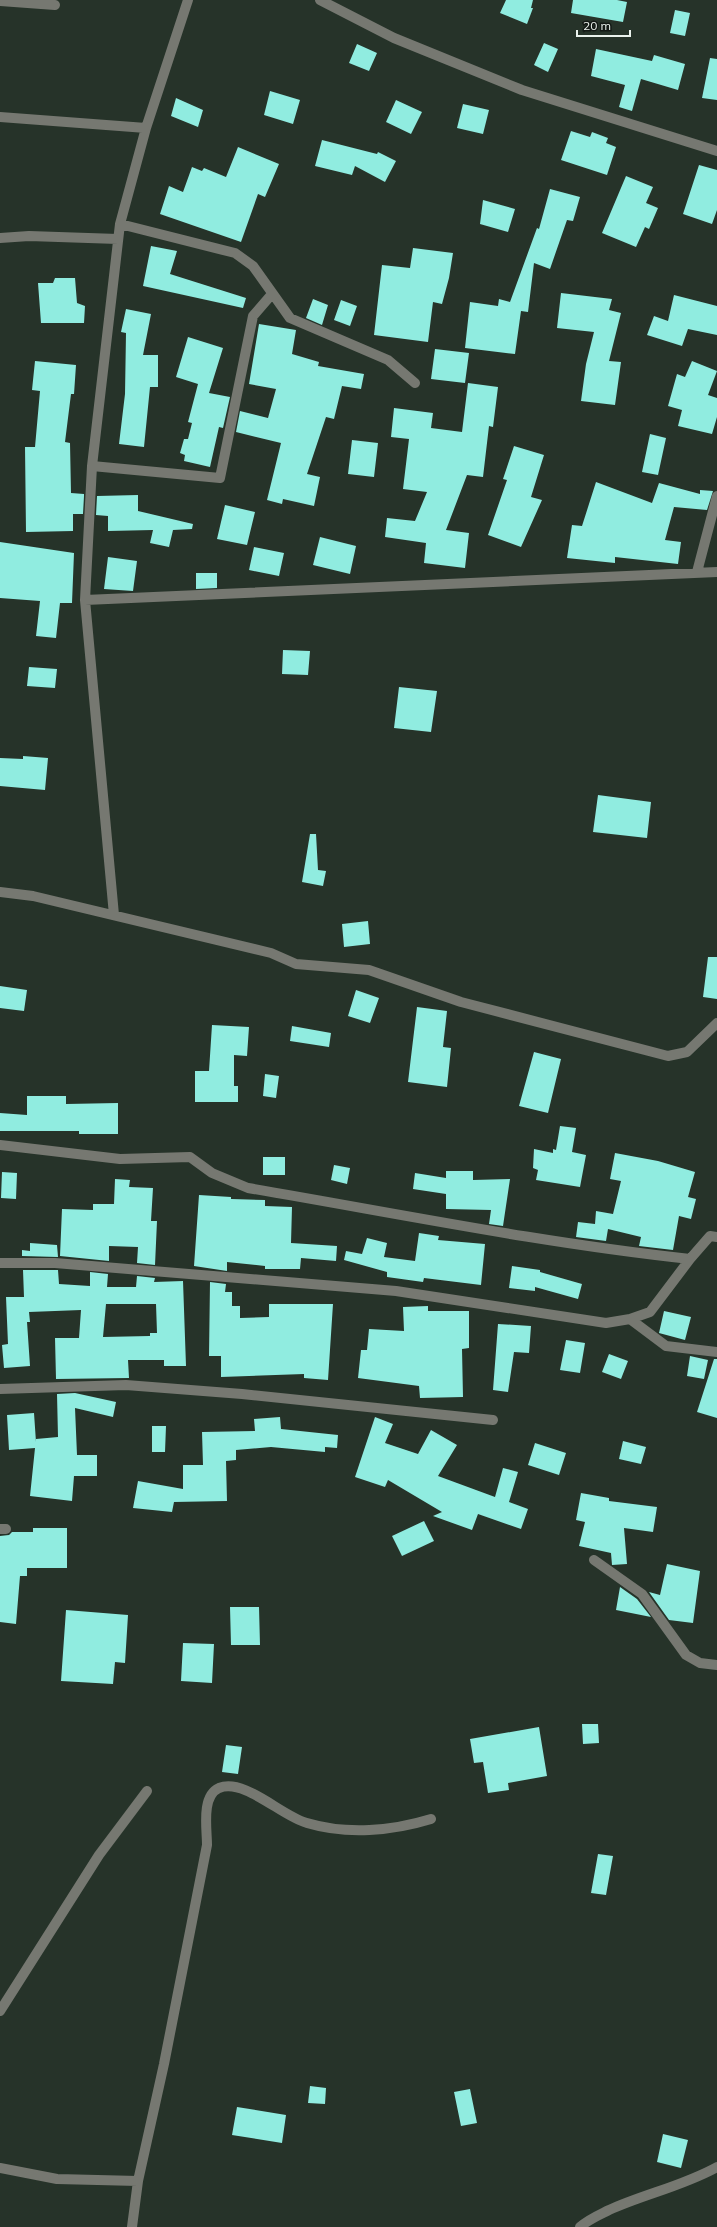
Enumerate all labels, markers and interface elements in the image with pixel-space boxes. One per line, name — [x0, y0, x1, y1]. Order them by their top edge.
scale bar — [577, 12, 630, 38]
text: 20 m — [583, 18, 611, 33]

